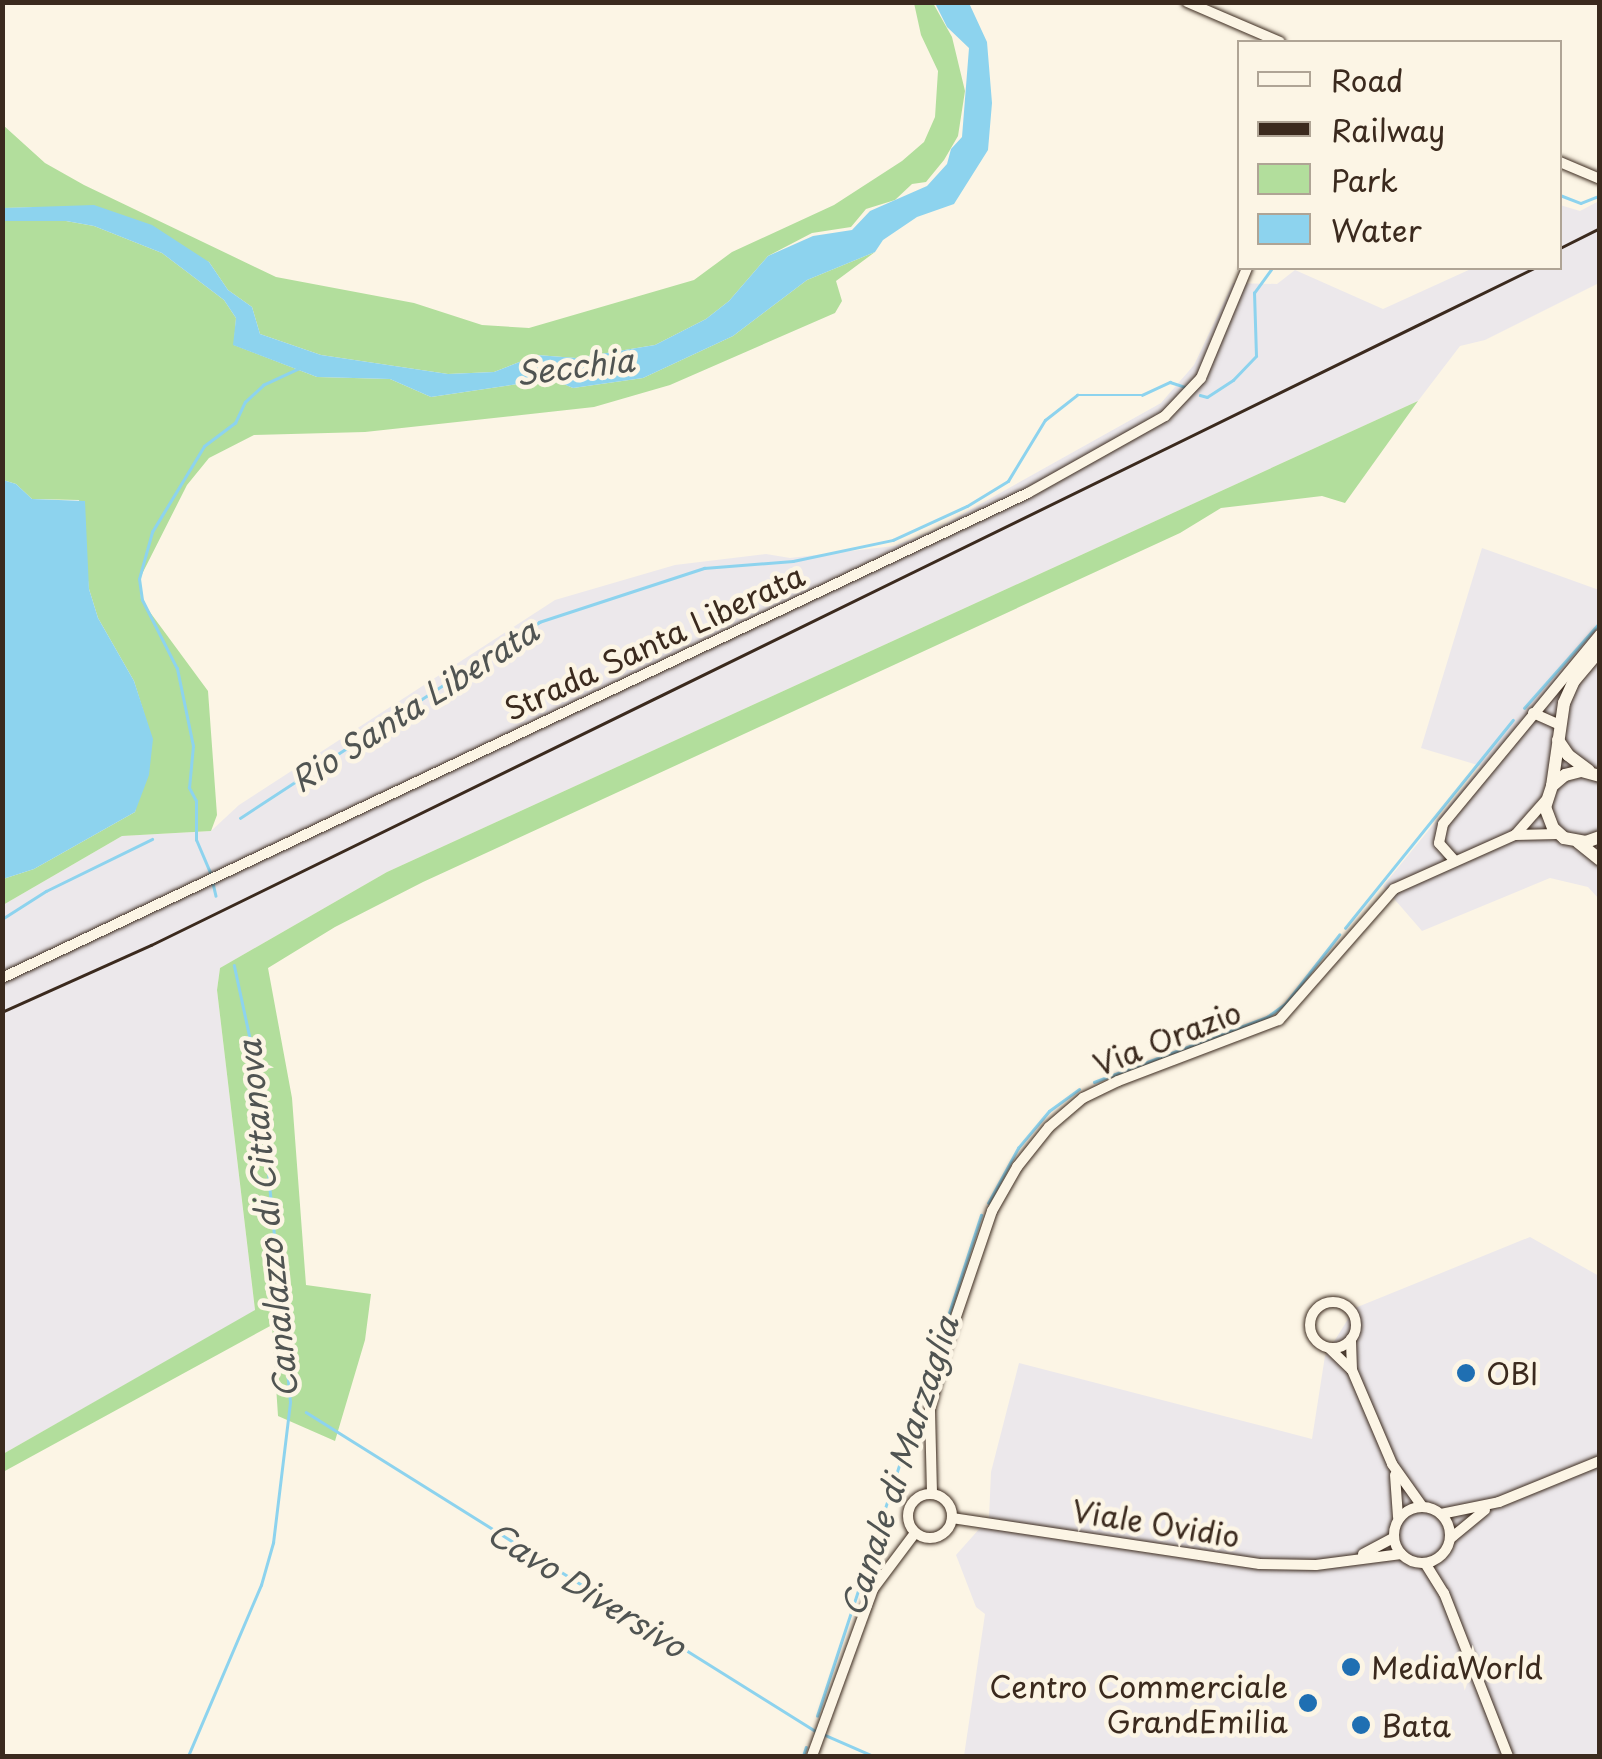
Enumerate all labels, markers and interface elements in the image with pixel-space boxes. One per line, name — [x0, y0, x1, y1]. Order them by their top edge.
legend — [1237, 40, 1562, 270]
text: Road — [1331, 57, 1404, 102]
text: Railway — [1331, 107, 1445, 152]
text: Park — [1331, 157, 1398, 202]
text: Water — [1331, 207, 1422, 252]
water label: Secchia — [514, 340, 636, 392]
street label: Strada Santa Liberata — [500, 557, 808, 727]
water label: Rio Santa Liberata — [282, 610, 546, 800]
street label: Via Orazio — [1089, 994, 1245, 1082]
water label: Canalazzo di Cittanova — [229, 1037, 305, 1401]
water label: Canale di Marzaglia — [832, 1311, 966, 1621]
place label: OBI — [1486, 1355, 1538, 1391]
marker: OBI — [1455, 1362, 1477, 1384]
street label: Viale Ovidio — [1069, 1492, 1243, 1554]
water label: Cavo Diversivo — [481, 1513, 693, 1665]
place label: MediaWorld — [1371, 1649, 1543, 1685]
marker: MediaWorld — [1340, 1656, 1362, 1678]
place label: Centro Commerciale GrandEmilia — [988, 1668, 1288, 1738]
marker: Centro Commerciale GrandEmilia — [1297, 1692, 1319, 1714]
place label: Bata — [1381, 1707, 1451, 1743]
marker: Bata — [1350, 1714, 1372, 1736]

